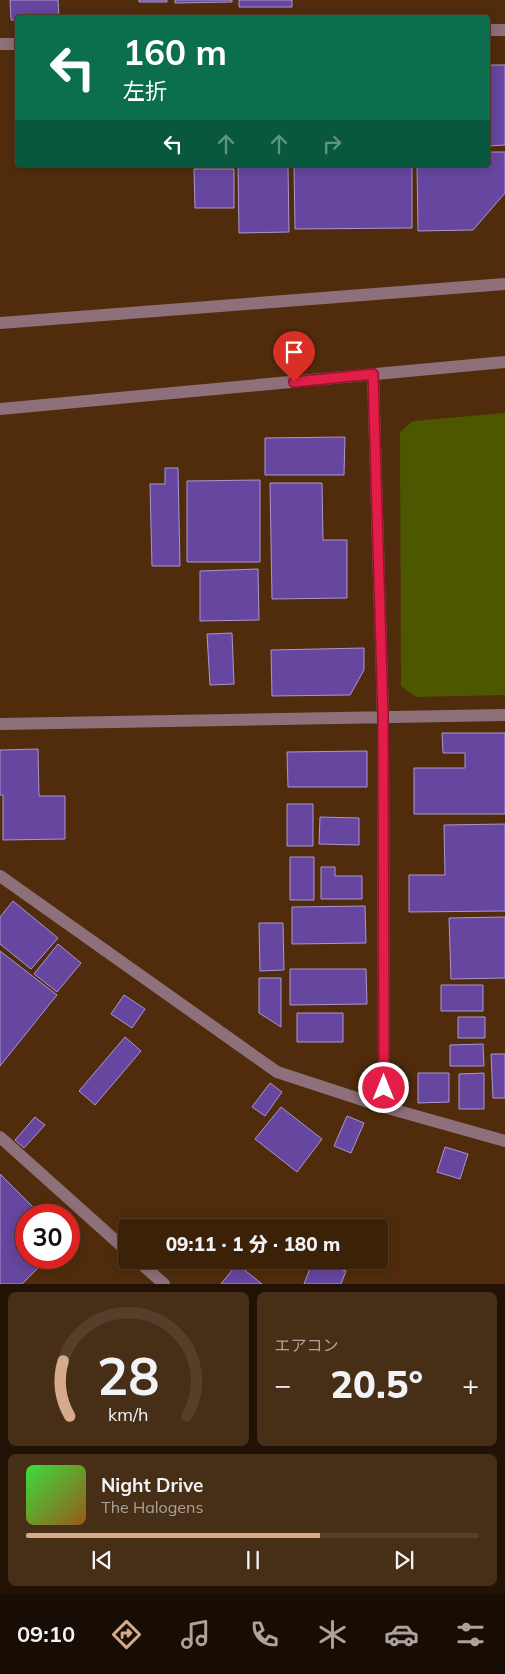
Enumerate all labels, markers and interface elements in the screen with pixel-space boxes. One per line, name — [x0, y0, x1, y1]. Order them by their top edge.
text: 160 m — [123, 30, 227, 74]
icon: left — [40, 35, 105, 100]
text: 左折 — [123, 77, 167, 105]
icon: left — [159, 130, 187, 158]
icon: ahead — [212, 130, 240, 158]
icon: ahead — [265, 130, 293, 158]
icon: right — [318, 130, 346, 158]
pin — [273, 331, 315, 382]
icon: arrive — [280, 338, 308, 366]
position arrow — [357, 1061, 409, 1113]
speed limit sign: 30 — [15, 1204, 80, 1269]
text: 09:11 · 1 分 · 180 m — [166, 1232, 340, 1256]
text: エアコン — [275, 1335, 339, 1355]
text: 28 — [97, 1343, 159, 1408]
text: 20.5° — [330, 1360, 423, 1408]
text: − — [275, 1367, 291, 1402]
text: + — [462, 1367, 479, 1402]
text: km/h — [108, 1403, 148, 1425]
text: Night Drive — [101, 1473, 203, 1497]
text: The Halogens — [101, 1497, 203, 1517]
icon: previous — [88, 1546, 116, 1574]
icon: pause — [239, 1546, 267, 1574]
icon: next — [390, 1546, 418, 1574]
icon: directions — [109, 1617, 144, 1652]
icon: music — [178, 1617, 213, 1652]
icon: phone — [247, 1617, 282, 1652]
icon: climate — [315, 1617, 350, 1652]
icon: car — [384, 1617, 419, 1652]
icon: filters — [453, 1617, 488, 1652]
text: 09:10 — [17, 1620, 75, 1648]

